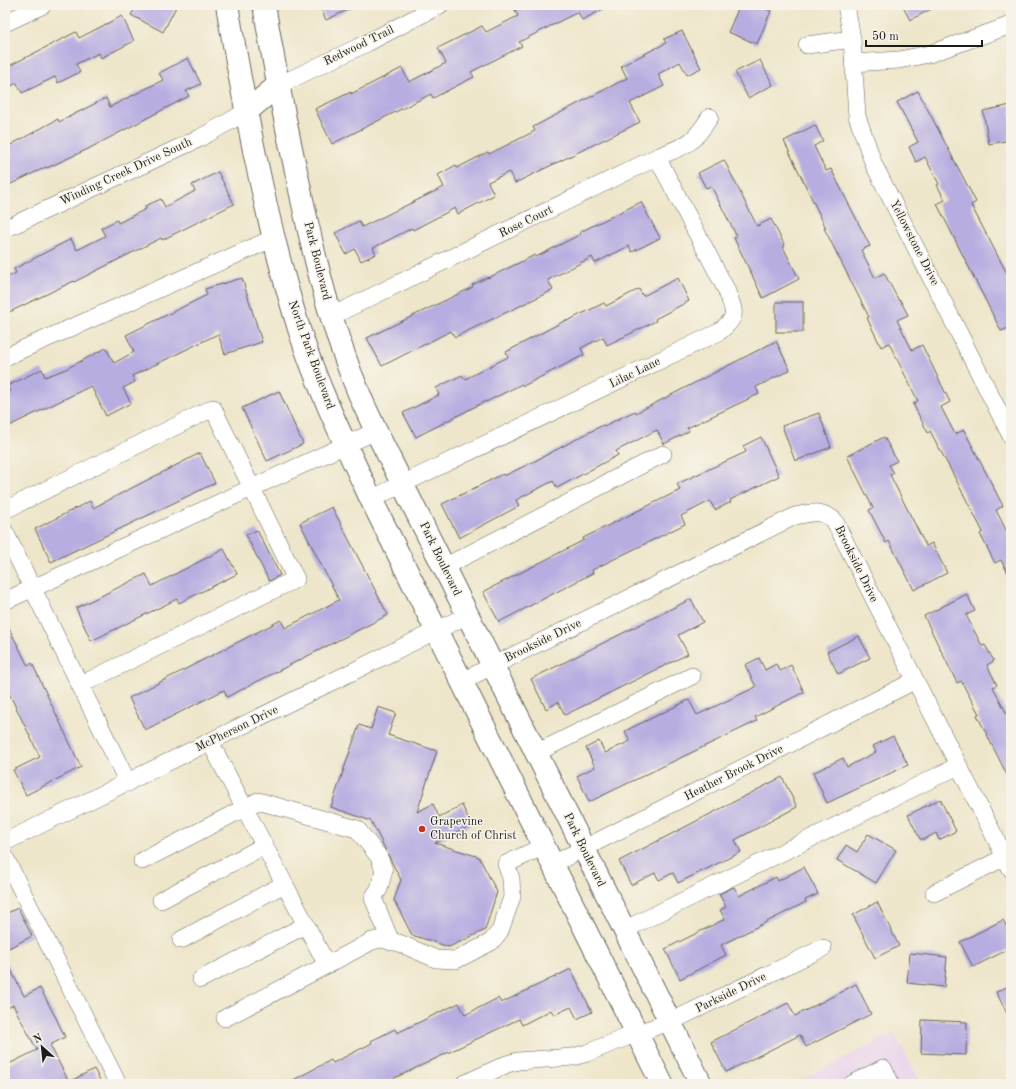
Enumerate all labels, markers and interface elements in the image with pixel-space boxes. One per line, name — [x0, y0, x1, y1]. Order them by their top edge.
scale bar — [866, 22, 982, 48]
street label: Redwood Trail — [322, 24, 396, 68]
text: 50 m — [872, 30, 899, 43]
street label: Winding Creek Drive South — [58, 136, 194, 208]
street label: Yellowstone Drive — [887, 198, 941, 288]
street label: Rose Court — [497, 204, 555, 240]
street label: Park Boulevard — [301, 220, 333, 302]
street label: North Park Boulevard — [286, 299, 336, 411]
street label: Lilac Lane — [608, 355, 663, 390]
street label: Park Boulevard — [417, 520, 463, 598]
street label: Brookside Drive — [832, 524, 880, 605]
street label: Brookside Drive — [503, 617, 584, 665]
street label: McPherson Drive — [194, 704, 281, 754]
street label: Heather Brook Drive — [683, 743, 786, 803]
street label: Park Boulevard — [561, 811, 607, 889]
place label: Grapevine Church of Christ — [430, 816, 516, 842]
marker: Grapevine Church of Christ — [417, 824, 427, 834]
street label: Parkside Drive — [694, 970, 769, 1015]
north arrow — [22, 1027, 62, 1067]
text: N — [32, 1032, 45, 1046]

